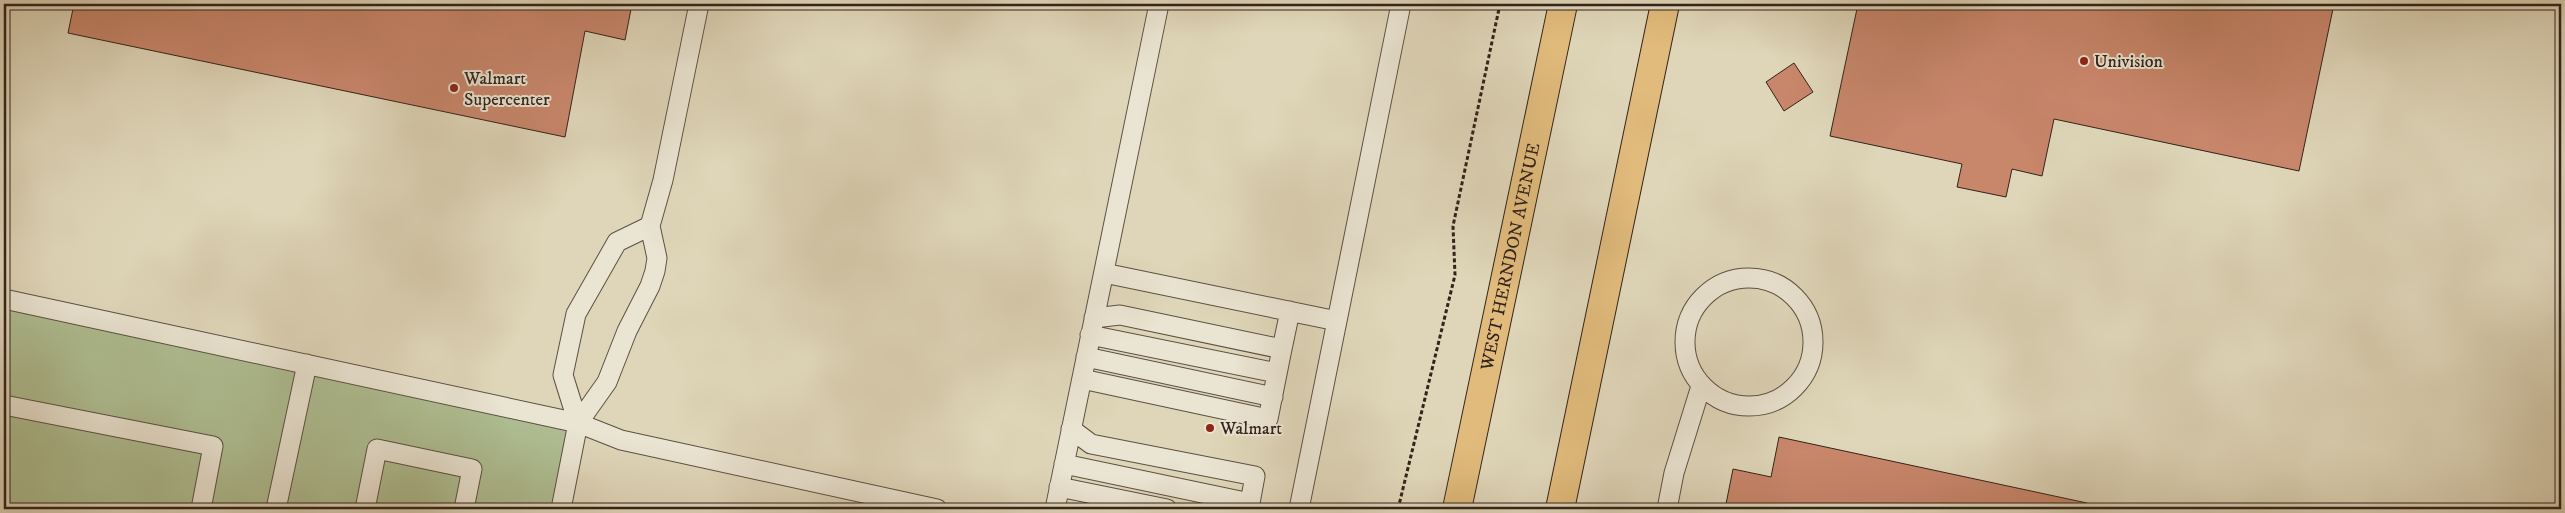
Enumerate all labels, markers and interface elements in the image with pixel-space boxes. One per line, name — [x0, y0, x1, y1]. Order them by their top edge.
place label: Univision — [2094, 51, 2164, 73]
marker: Univision — [2078, 55, 2090, 67]
place label: Walmart Supercenter — [463, 68, 550, 111]
marker: Walmart Supercenter — [448, 82, 460, 94]
street label: WEST HERNDON AVENUE — [1476, 141, 1546, 373]
place label: Walmart — [1219, 418, 1282, 440]
marker: Walmart — [1204, 422, 1216, 434]

